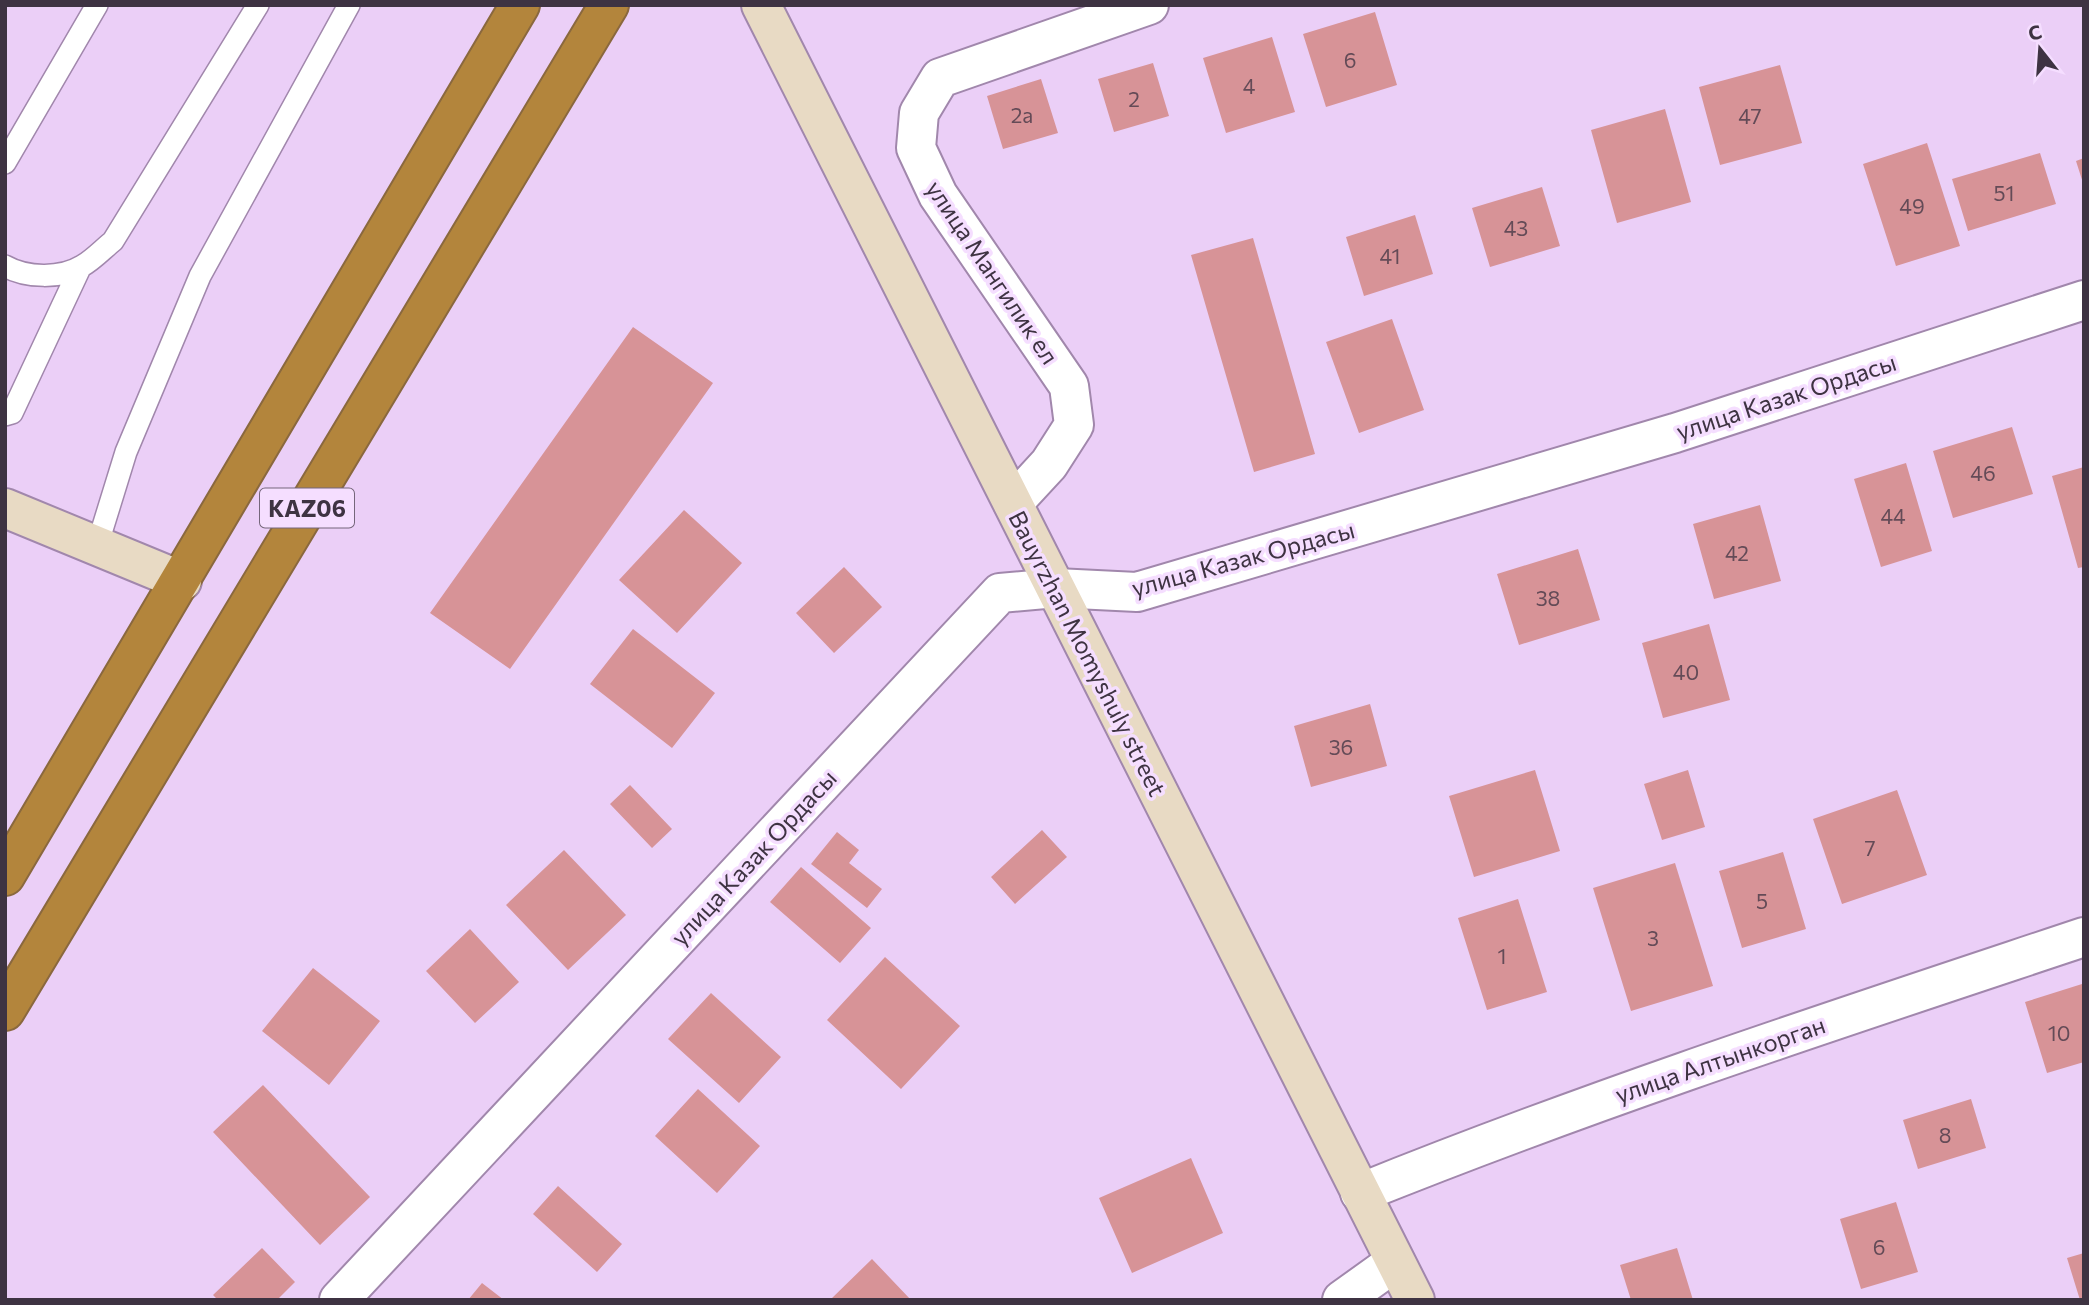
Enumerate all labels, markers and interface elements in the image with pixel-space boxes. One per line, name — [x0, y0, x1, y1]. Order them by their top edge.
north arrow — [2005, 14, 2075, 84]
text: С — [2025, 19, 2044, 45]
house number: 6 — [1344, 47, 1356, 72]
house number: 4 — [1243, 73, 1256, 98]
house number: 2 — [1128, 86, 1140, 111]
house number: 2а — [1011, 102, 1033, 127]
house number: 47 — [1738, 103, 1762, 128]
street label: улица Мангилик ел — [921, 175, 1065, 369]
house number: 51 — [1993, 180, 2015, 205]
house number: 49 — [1899, 193, 1925, 218]
house number: 43 — [1504, 215, 1528, 240]
house number: 41 — [1380, 243, 1400, 268]
street label: улица Казак Ордасы — [1672, 347, 1900, 445]
house number: 46 — [1970, 460, 1996, 485]
road number: KАZ06 — [260, 488, 354, 528]
house number: 44 — [1880, 503, 1906, 528]
street label: Bauyrzhan Momyshuly street — [1003, 506, 1173, 801]
street label: улица Казак Ордасы — [1128, 514, 1358, 602]
house number: 42 — [1725, 540, 1749, 565]
house number: 38 — [1536, 585, 1560, 610]
house number: 40 — [1673, 659, 1699, 684]
house number: 36 — [1329, 734, 1353, 759]
street label: улица Казак Ордасы — [664, 763, 842, 951]
house number: 7 — [1864, 835, 1876, 860]
house number: 5 — [1756, 888, 1768, 913]
house number: 3 — [1647, 925, 1659, 950]
house number: 1 — [1498, 943, 1506, 968]
street label: улица Алтынкорган — [1611, 1009, 1829, 1109]
house number: 10 — [2048, 1020, 2070, 1045]
house number: 8 — [1939, 1122, 1951, 1147]
house number: 6 — [1873, 1234, 1885, 1259]

